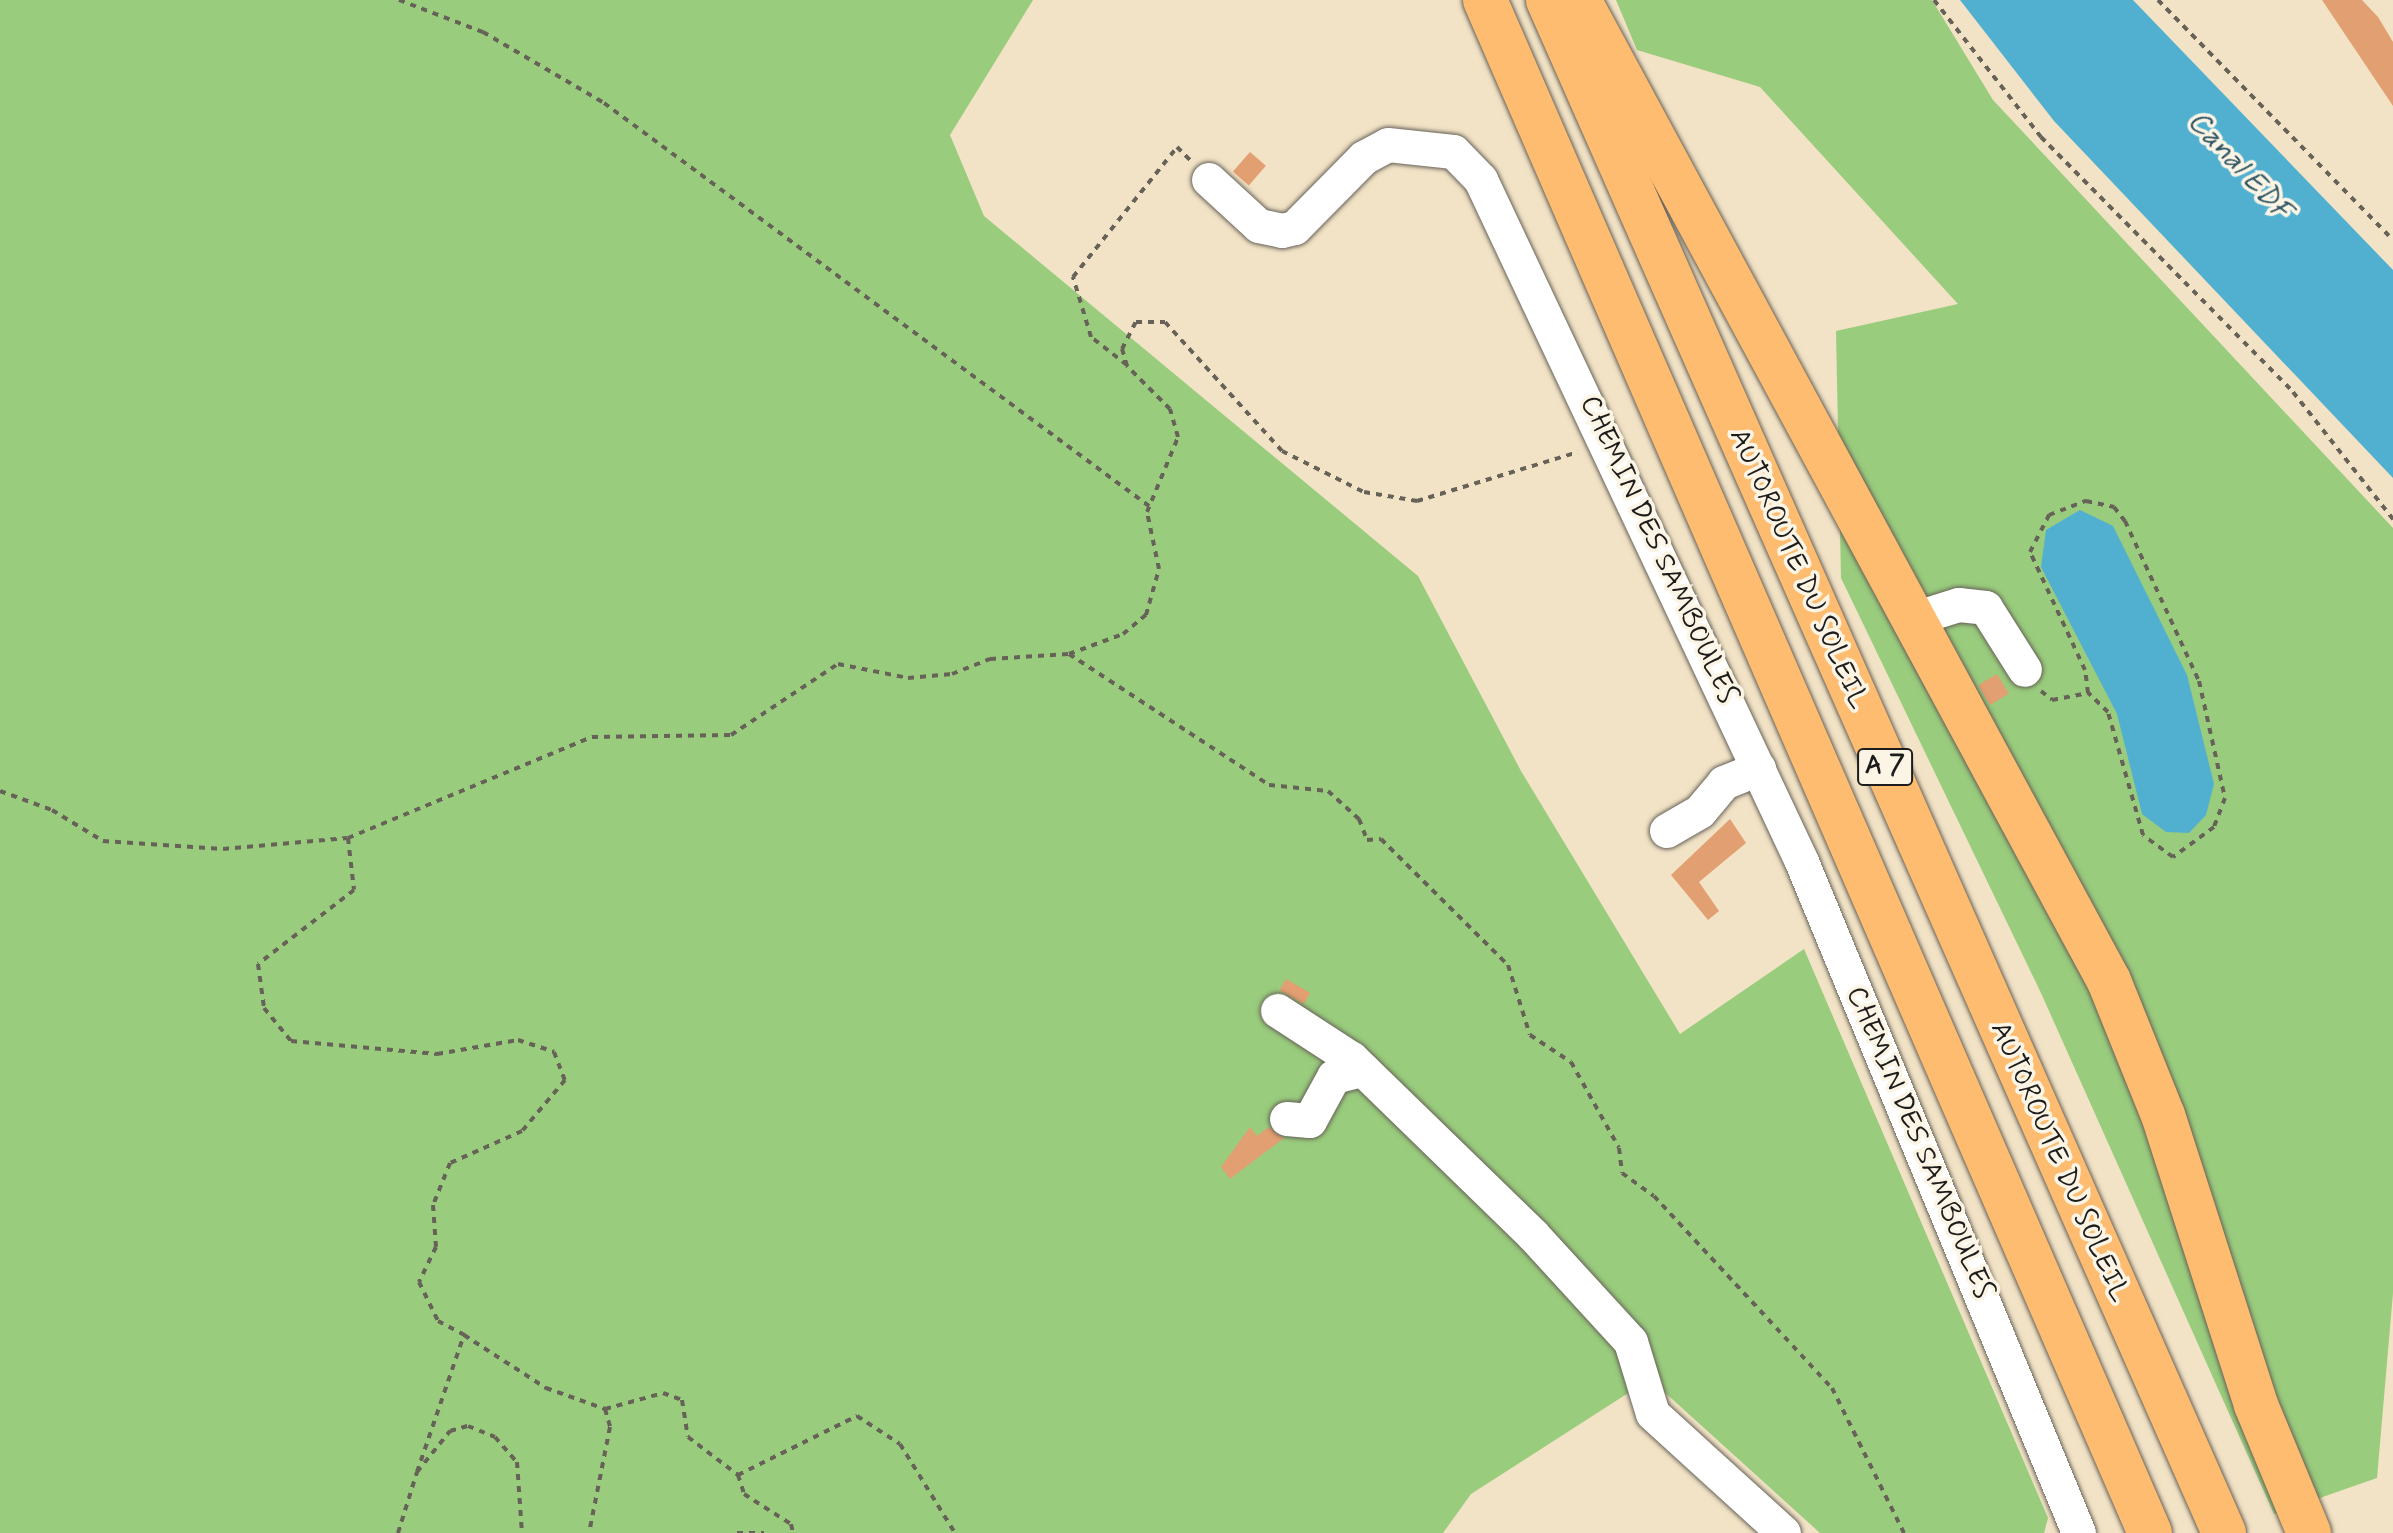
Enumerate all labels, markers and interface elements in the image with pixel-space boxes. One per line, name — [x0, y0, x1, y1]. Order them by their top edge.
water label: Canal EDF — [2179, 104, 2299, 228]
street label: CHEMIN DES SAMBOULES — [1572, 391, 1744, 709]
street label: AUTOROUTE DU SOLEIL — [1722, 425, 1874, 713]
road number: A 7 — [1857, 745, 1913, 789]
street label: CHEMIN DES SAMBOULES — [1838, 982, 2000, 1304]
street label: AUTOROUTE DU SOLEIL — [1983, 1018, 2135, 1306]

